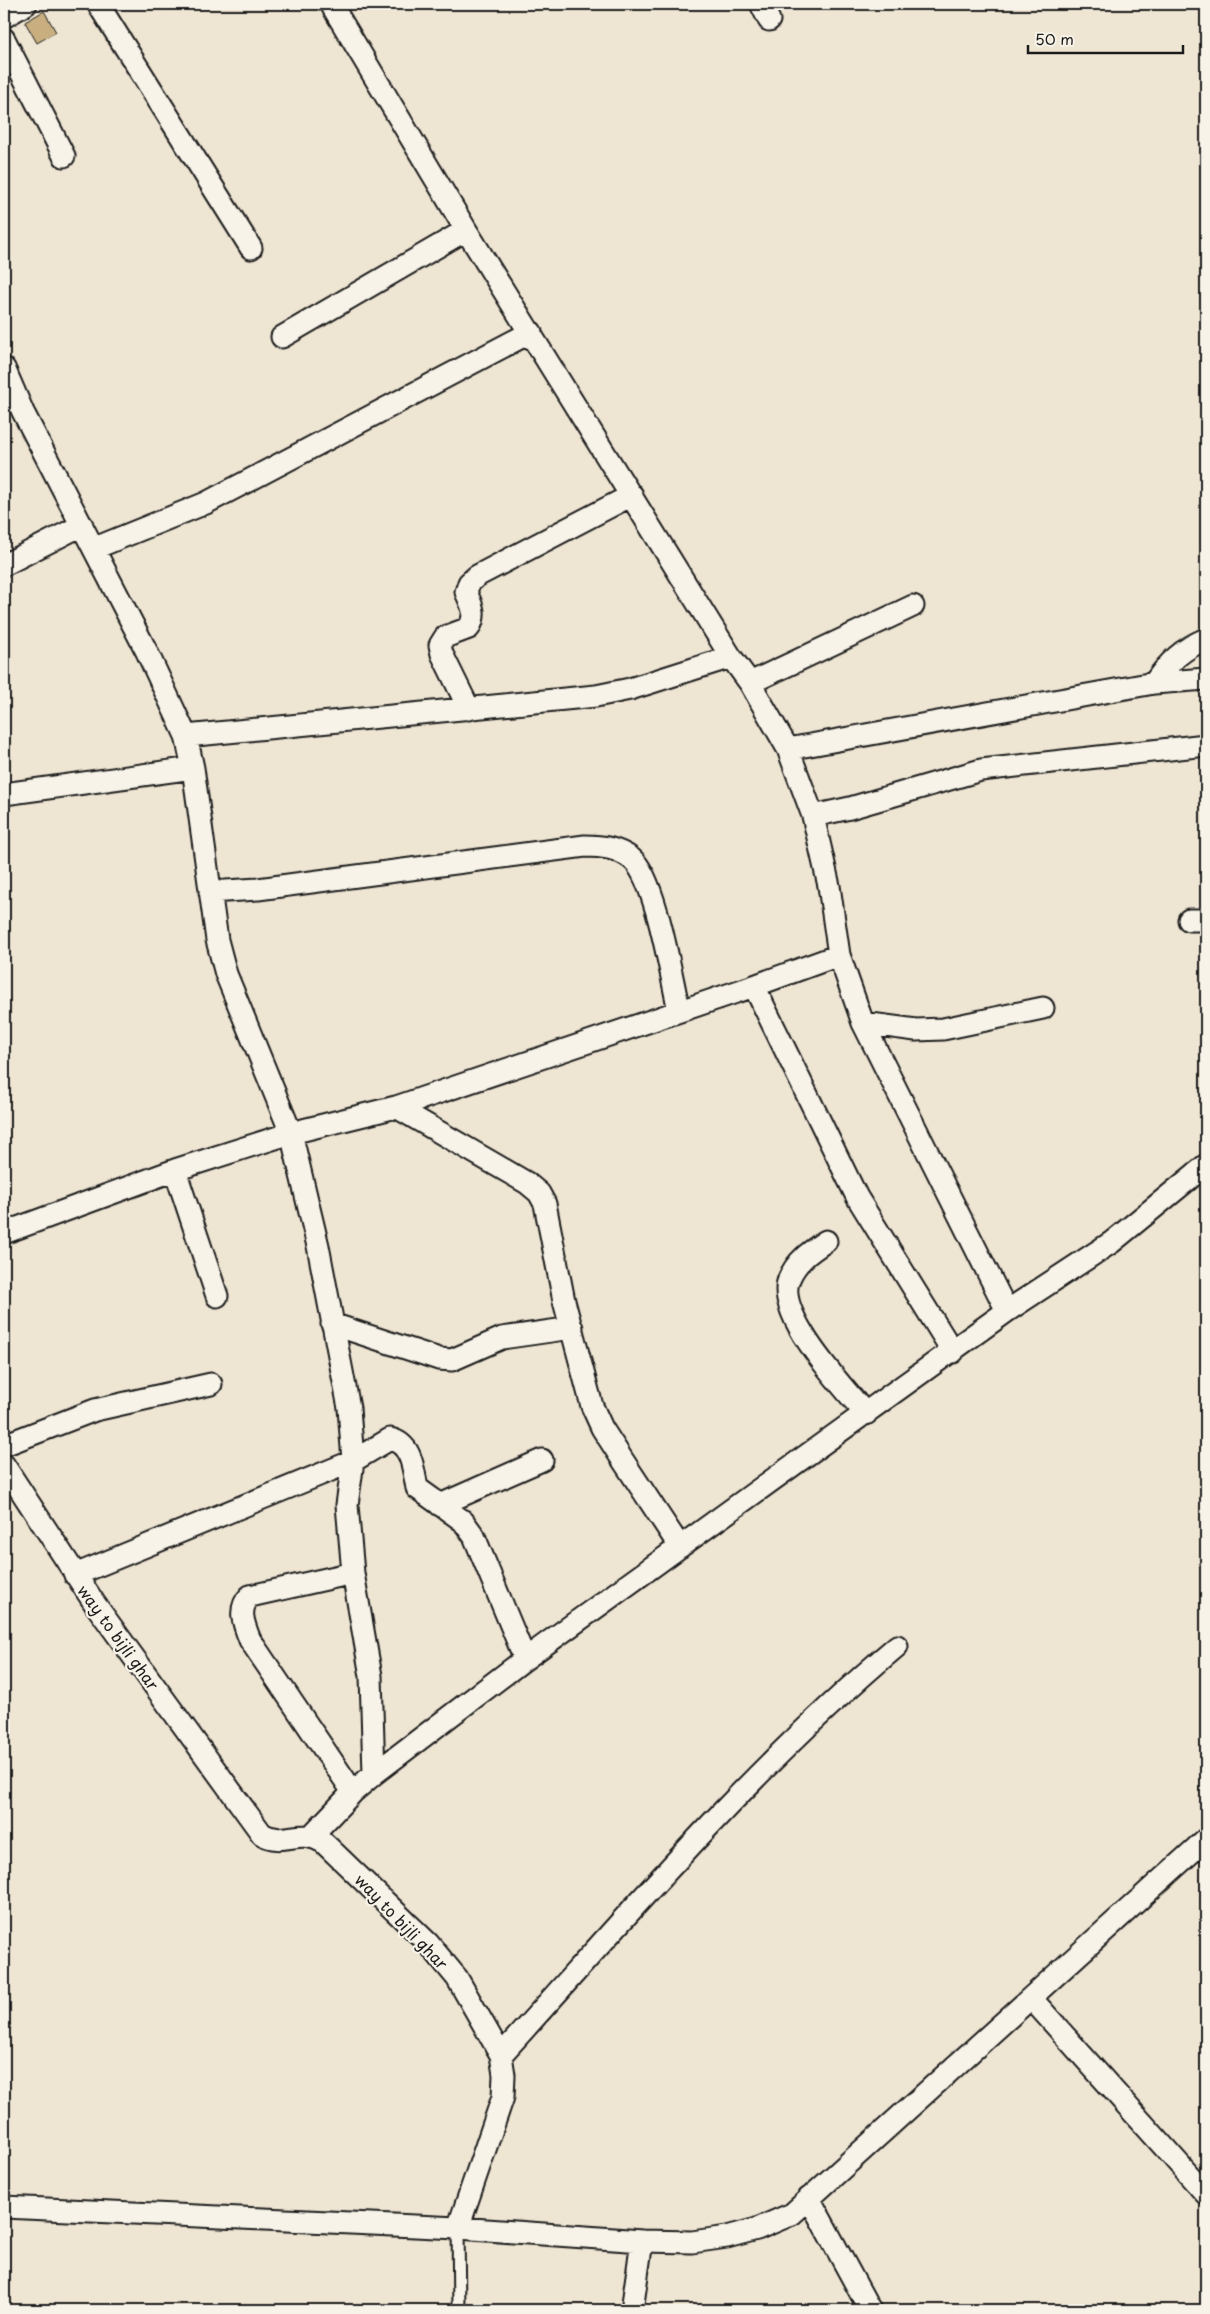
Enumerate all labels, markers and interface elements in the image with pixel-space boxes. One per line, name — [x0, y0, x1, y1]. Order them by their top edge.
scale bar — [1028, 22, 1182, 54]
text: 50 m — [1035, 27, 1074, 50]
street label: way to bijli ghar — [73, 1579, 166, 1695]
street label: way to bijli ghar — [350, 1868, 455, 1975]

